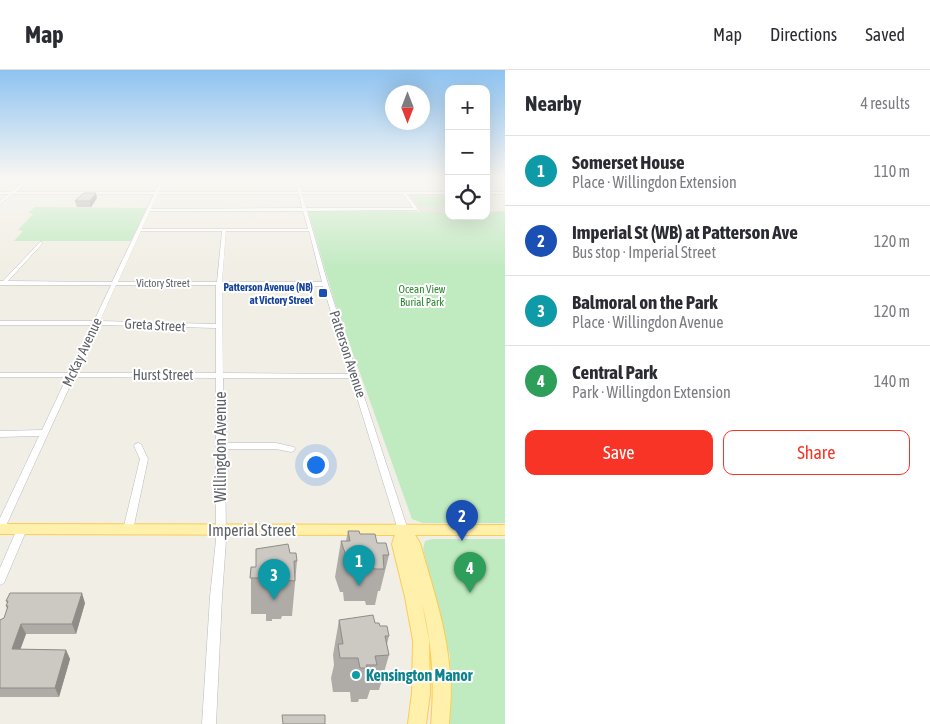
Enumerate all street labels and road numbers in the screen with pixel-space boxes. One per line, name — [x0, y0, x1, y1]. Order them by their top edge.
street label: Victory Street — [136, 277, 190, 289]
street label: Patterson Avenue — [326, 308, 370, 400]
street label: McKay Avenue — [59, 315, 105, 389]
street label: Greta Street — [124, 315, 186, 335]
street label: Hurst Street — [133, 367, 193, 383]
street label: Willingdon Avenue — [211, 391, 230, 503]
street label: Imperial Street — [208, 521, 296, 540]

